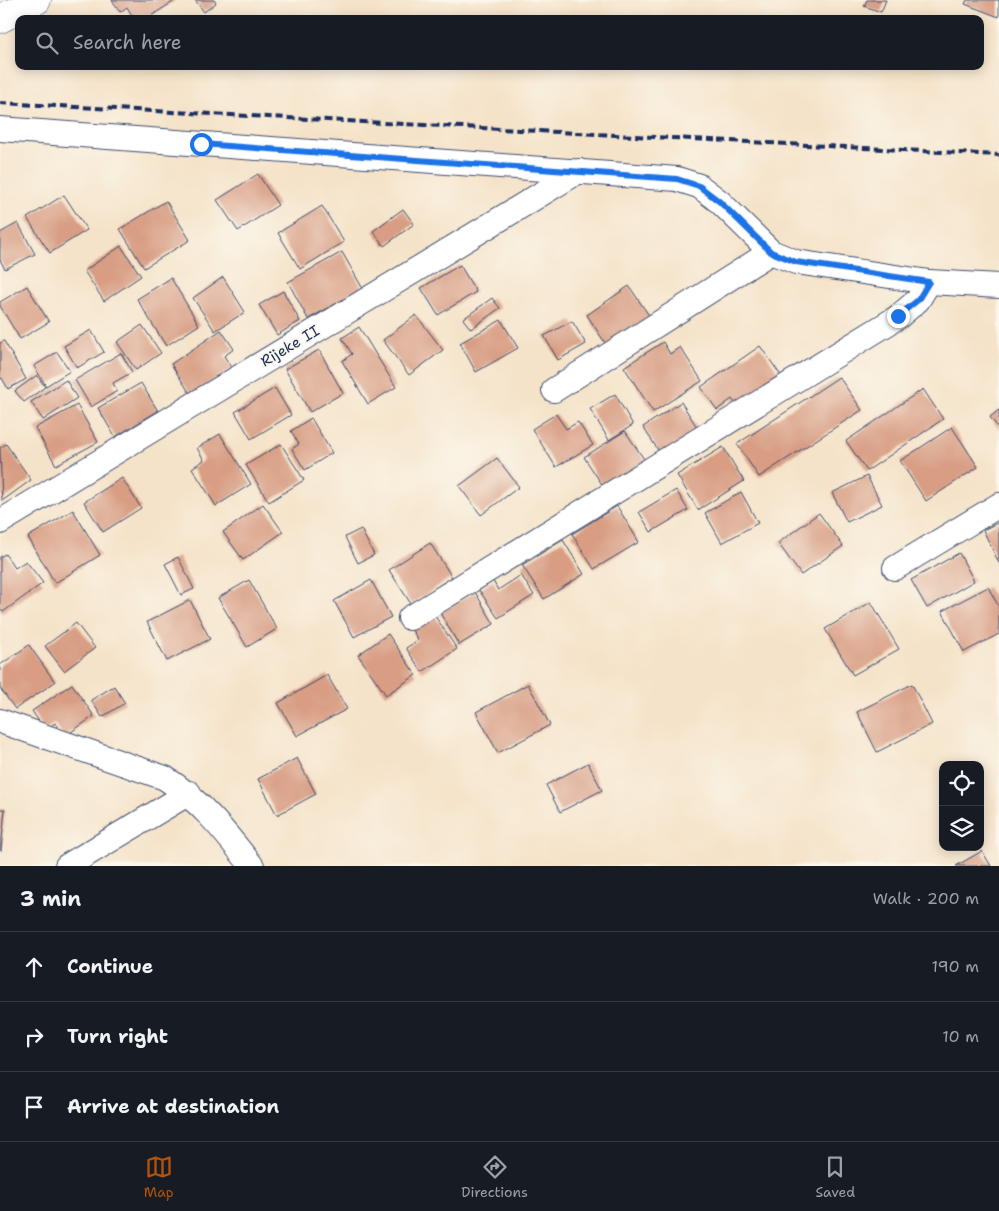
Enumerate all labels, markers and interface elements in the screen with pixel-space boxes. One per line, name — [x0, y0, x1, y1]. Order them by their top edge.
search box — [15, 15, 984, 70]
icon: search — [33, 29, 61, 57]
text: Search here — [73, 30, 182, 55]
route start — [190, 133, 213, 156]
route end — [887, 305, 910, 328]
street label: Rijeke II — [257, 321, 323, 371]
map controls — [939, 761, 984, 851]
button: locate — [939, 761, 984, 806]
button: layers — [939, 806, 984, 851]
text: 3 min — [20, 885, 81, 913]
text: Walk · 200 m — [873, 888, 979, 909]
icon: ahead — [20, 953, 48, 981]
text: Continue — [67, 954, 153, 979]
text: 190 m — [932, 956, 979, 977]
icon: right — [20, 1023, 48, 1051]
text: Turn right — [67, 1024, 168, 1049]
text: 10 m — [942, 1026, 979, 1047]
icon: arrive — [20, 1093, 48, 1121]
text: Arrive at destination — [67, 1094, 279, 1119]
tab: Map — [144, 1153, 174, 1201]
tab: Directions — [461, 1153, 528, 1201]
tab: Saved — [816, 1153, 855, 1201]

